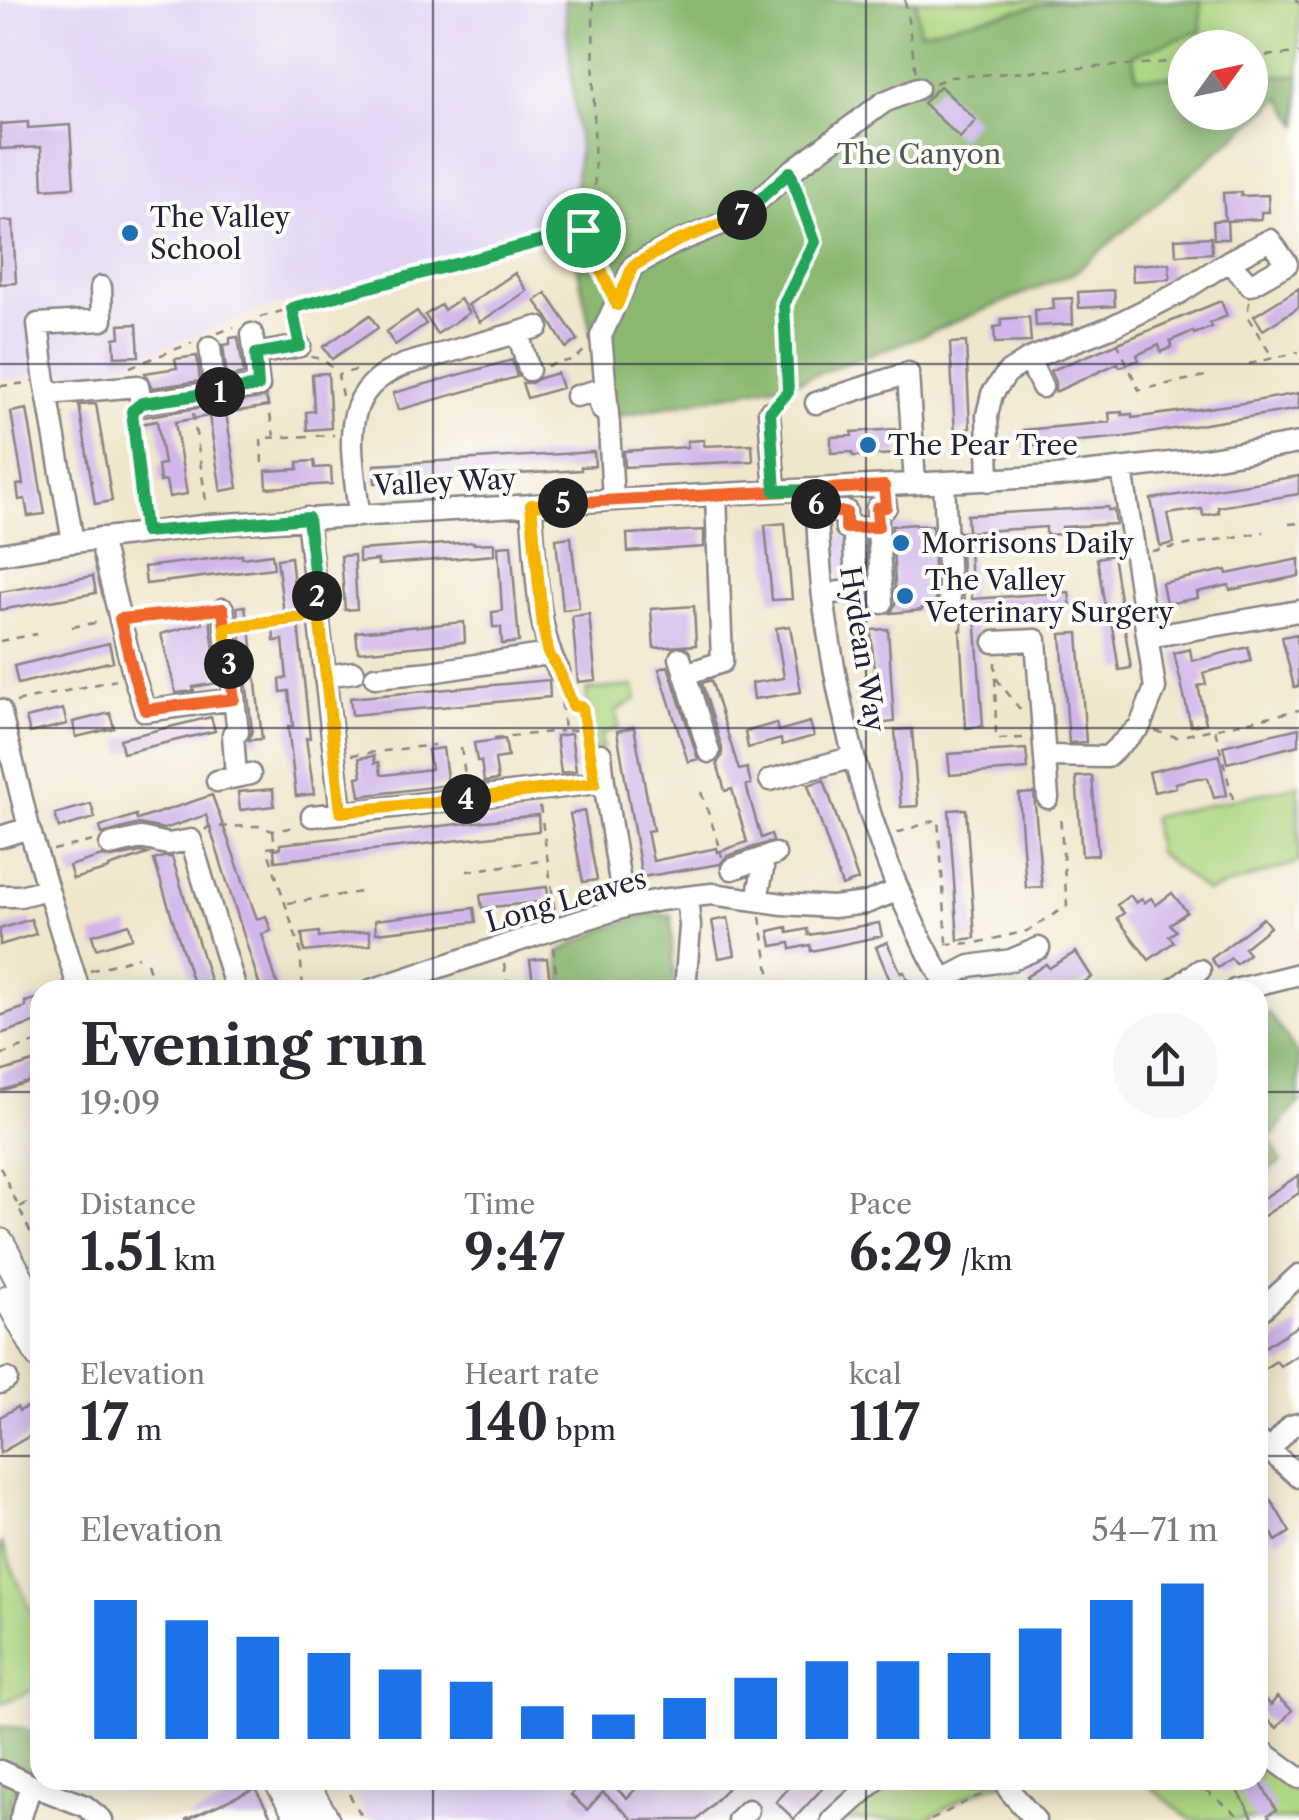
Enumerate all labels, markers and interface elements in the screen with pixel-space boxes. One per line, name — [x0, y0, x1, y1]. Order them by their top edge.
north arrow — [1168, 30, 1268, 130]
map controls — [1168, 30, 1268, 130]
park label: The Canyon — [837, 137, 1001, 171]
pin — [541, 188, 626, 273]
pin: 7 — [717, 190, 767, 240]
text: 7 — [735, 198, 749, 232]
place label: The Valley School — [150, 200, 291, 266]
icon: arrive — [556, 203, 611, 258]
marker: The Valley School — [119, 222, 141, 244]
pin: 1 — [195, 367, 245, 417]
text: 1 — [214, 375, 226, 409]
place label: The Pear Tree — [888, 428, 1078, 462]
marker: The Pear Tree — [857, 434, 879, 456]
street label: Valley Way — [372, 461, 518, 503]
pin: 5 — [538, 478, 588, 528]
pin: 6 — [791, 479, 841, 529]
text: 5 — [555, 486, 571, 520]
text: 6 — [808, 487, 824, 521]
place label: Morrisons Daily — [921, 526, 1134, 560]
marker: Morrisons Daily — [890, 532, 912, 554]
place label: The Valley Veterinary Surgery — [924, 563, 1174, 629]
street label: Hydean Way — [833, 564, 893, 735]
pin: 2 — [292, 571, 342, 621]
text: 2 — [309, 579, 325, 613]
marker: The Valley Veterinary Surgery — [894, 585, 916, 607]
pin: 3 — [204, 639, 254, 689]
text: 3 — [221, 647, 237, 681]
pin: 4 — [441, 774, 491, 824]
text: 4 — [458, 782, 474, 816]
street label: Long Leaves — [482, 861, 650, 939]
text: Evening run — [80, 1012, 427, 1079]
button: share — [1113, 1013, 1218, 1118]
text: 19:09 — [80, 1083, 160, 1122]
text: Distance — [80, 1187, 196, 1221]
text: Time — [464, 1187, 535, 1221]
text: Pace — [849, 1187, 912, 1221]
text: 1.51 — [80, 1221, 166, 1283]
text: 9:47 — [464, 1221, 565, 1283]
text: 6:29 — [849, 1221, 953, 1283]
text: km — [166, 1243, 216, 1277]
text: /km — [953, 1243, 1013, 1277]
text: Elevation — [80, 1357, 205, 1391]
text: Heart rate — [464, 1357, 599, 1391]
text: kcal — [849, 1357, 902, 1391]
text: 17 — [80, 1391, 129, 1453]
text: 140 — [464, 1391, 548, 1453]
text: 117 — [849, 1391, 920, 1453]
text: m — [129, 1413, 162, 1447]
text: bpm — [548, 1413, 616, 1447]
text: Elevation — [80, 1510, 223, 1549]
text: 54–71 m — [1092, 1510, 1218, 1549]

